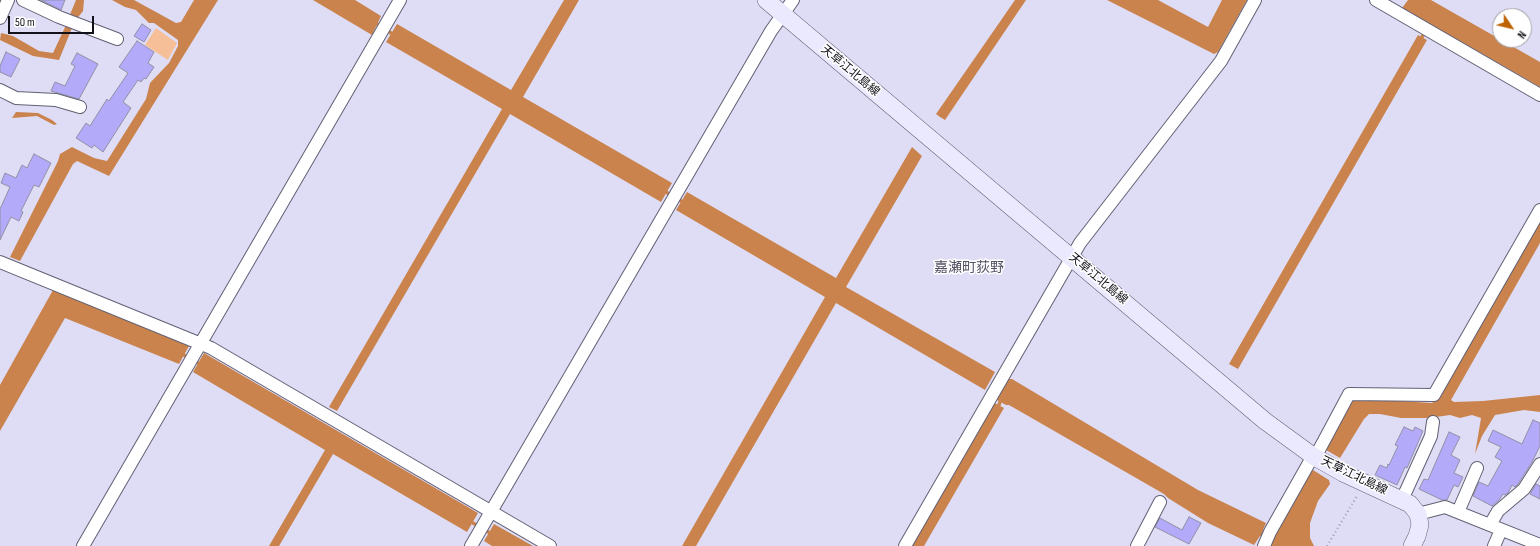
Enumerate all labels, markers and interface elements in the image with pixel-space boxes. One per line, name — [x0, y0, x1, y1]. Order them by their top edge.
scale bar — [10, 8, 96, 34]
north arrow — [1492, 8, 1532, 48]
text: 50 m — [15, 15, 35, 30]
text: N — [1514, 28, 1528, 41]
street label: 天草江北島線 — [818, 42, 882, 100]
street label: 天草江北島線 — [1066, 250, 1130, 308]
district label: 嘉瀬町荻野 — [934, 260, 1004, 276]
street label: 天草江北島線 — [1318, 454, 1390, 498]

